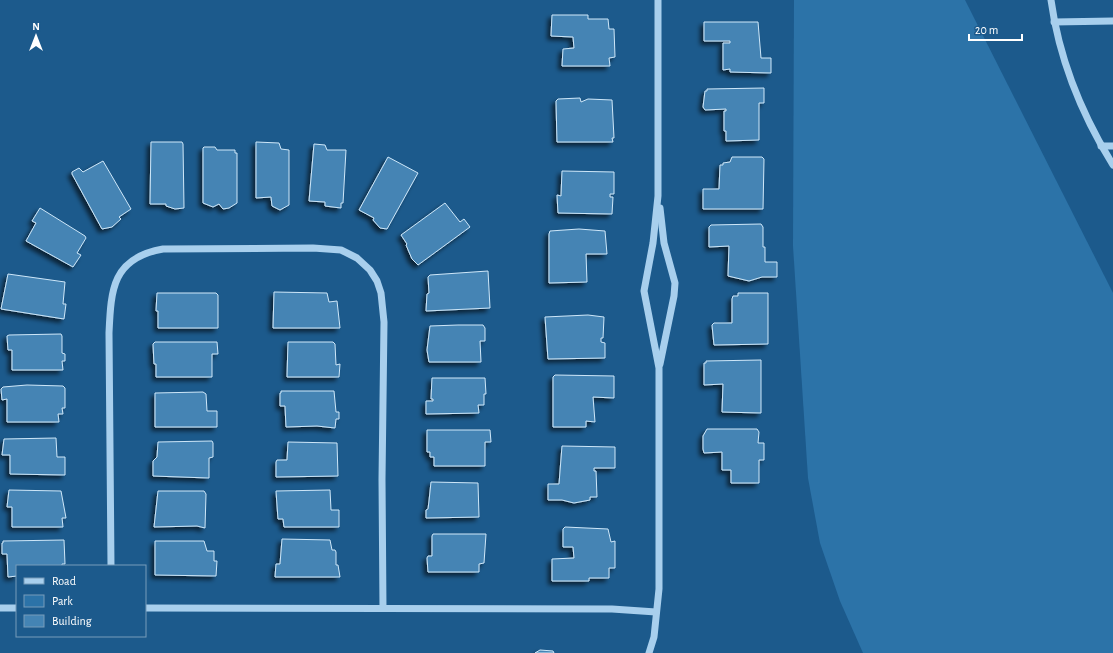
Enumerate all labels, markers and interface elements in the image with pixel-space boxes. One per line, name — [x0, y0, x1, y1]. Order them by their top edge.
north arrow — [16, 16, 56, 56]
scale bar — [969, 16, 1022, 42]
text: N — [32, 21, 40, 32]
text: 20 m — [975, 24, 998, 36]
legend — [16, 565, 146, 637]
text: Road — [52, 575, 76, 587]
text: Park — [52, 595, 73, 607]
text: Building — [52, 615, 92, 627]

